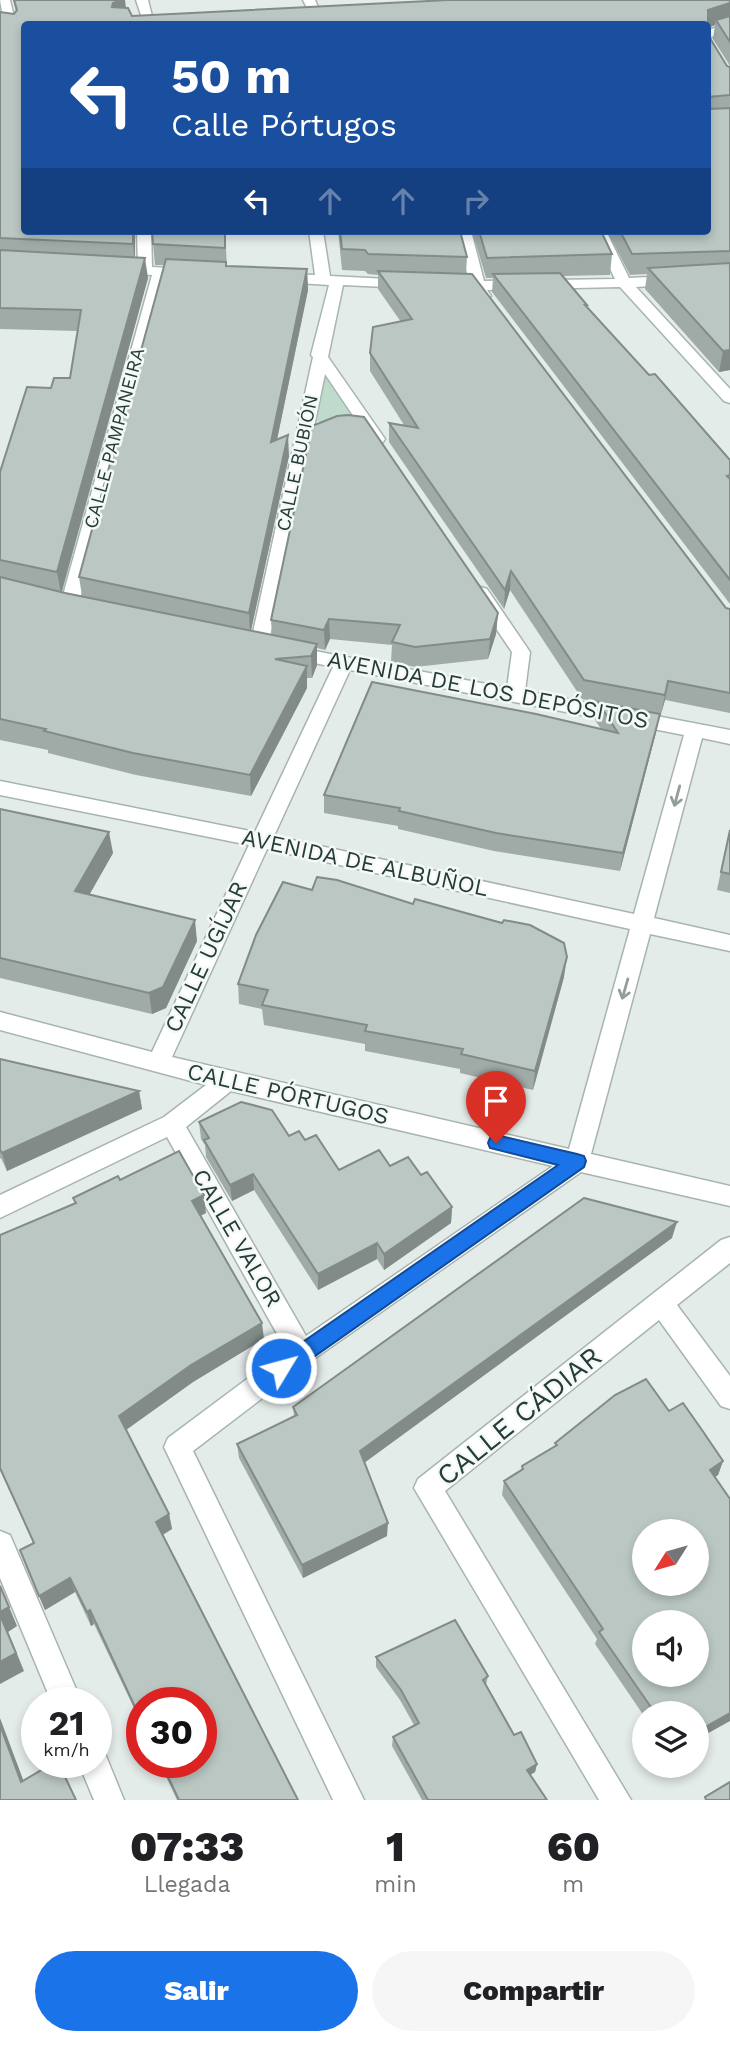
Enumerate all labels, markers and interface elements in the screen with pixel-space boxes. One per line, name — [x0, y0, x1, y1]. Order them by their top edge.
text: 50 m — [171, 47, 291, 105]
icon: left — [56, 49, 147, 140]
text: Calle Pórtugos — [171, 106, 397, 144]
icon: left — [238, 182, 276, 220]
icon: ahead — [311, 182, 349, 220]
icon: ahead — [384, 182, 422, 220]
icon: right — [457, 182, 495, 220]
street label: CALLE PAMPANEIRA — [79, 345, 149, 531]
street label: CALLE BUBIÓN — [271, 393, 323, 533]
street label: AVENIDA DE LOS DEPÓSITOS — [325, 645, 651, 734]
one-way arrow — [670, 784, 683, 807]
street label: AVENIDA DE ALBUÑOL — [239, 824, 491, 902]
street label: CALLE UGÍJAR — [159, 877, 253, 1037]
one-way arrow — [618, 978, 631, 1000]
street label: CALLE PÓRTUGOS — [185, 1057, 392, 1130]
pin — [466, 1071, 526, 1143]
icon: arrive — [477, 1082, 515, 1120]
street label: CALLE VALOR — [187, 1164, 287, 1312]
position arrow — [244, 1331, 318, 1405]
street label: CALLE CÁDIAR — [430, 1340, 608, 1492]
north arrow — [632, 1519, 709, 1596]
map controls — [632, 1519, 709, 1778]
button: sound — [632, 1610, 709, 1687]
speed limit sign: 30 — [126, 1687, 217, 1778]
button: layers — [632, 1701, 709, 1778]
text: 21 — [49, 1702, 84, 1744]
text: km/h — [43, 1739, 90, 1760]
text: 07:33 — [130, 1822, 244, 1871]
text: 1 — [386, 1822, 405, 1871]
text: 60 — [547, 1822, 600, 1871]
text: Llegada — [144, 1871, 231, 1898]
text: min — [374, 1871, 417, 1898]
text: m — [562, 1871, 584, 1898]
button: Salir — [35, 1951, 358, 2031]
button: Compartir — [372, 1951, 695, 2031]

